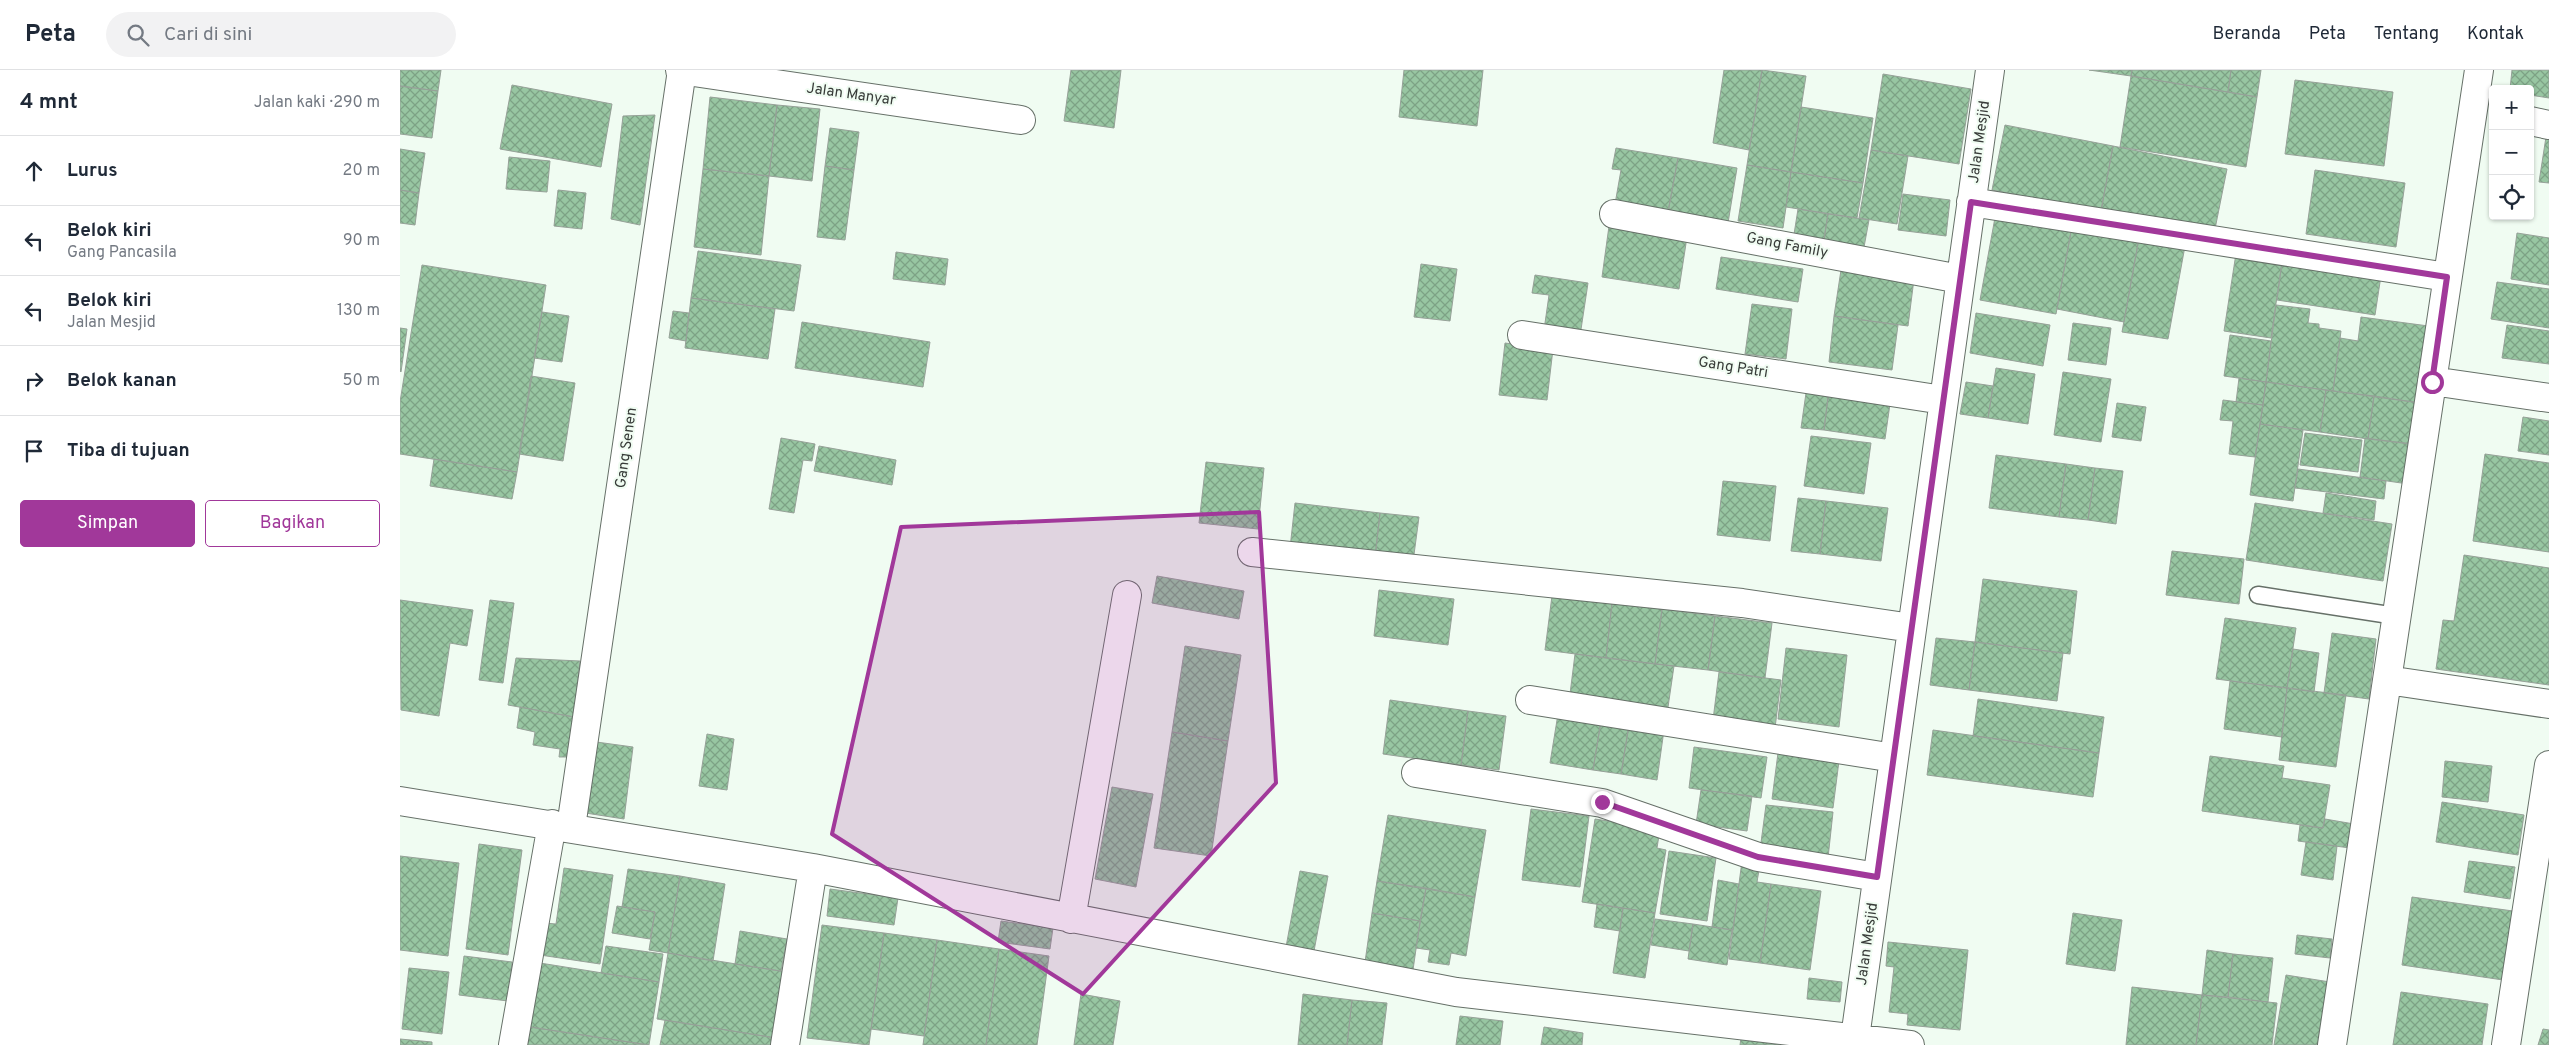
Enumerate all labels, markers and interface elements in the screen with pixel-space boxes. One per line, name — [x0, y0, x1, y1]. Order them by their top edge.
search box — [106, 12, 456, 57]
text: Peta — [25, 20, 76, 50]
icon: search — [124, 21, 152, 49]
text: Cari di sini — [164, 23, 252, 47]
text: Beranda — [2212, 23, 2281, 46]
text: Peta — [2309, 23, 2346, 46]
text: Tentang — [2374, 23, 2439, 46]
text: Kontak — [2467, 23, 2524, 46]
street label: Jalan Manyar — [805, 79, 897, 111]
map controls — [2489, 85, 2534, 220]
button: + — [2489, 85, 2534, 130]
text: 4 mnt — [20, 89, 78, 116]
text: Jalan kaki · 290 m — [254, 93, 380, 113]
street label: Jalan Mesjid — [1965, 99, 1995, 185]
button: − — [2489, 130, 2534, 175]
icon: ahead — [20, 157, 48, 185]
text: Lurus — [67, 159, 118, 183]
text: 20 m — [343, 161, 380, 181]
button: locate — [2489, 175, 2534, 220]
text: Belok kiri — [67, 219, 152, 243]
icon: left — [20, 227, 48, 255]
street label: Gang Family — [1745, 229, 1829, 263]
text: 90 m — [343, 231, 380, 251]
text: Gang Pancasila — [67, 243, 177, 263]
text: Belok kiri — [67, 289, 152, 313]
icon: left — [20, 297, 48, 325]
text: 130 m — [337, 301, 380, 321]
text: Jalan Mesjid — [67, 313, 156, 333]
street label: Gang Patri — [1697, 353, 1769, 383]
icon: right — [20, 367, 48, 395]
text: Belok kanan — [67, 369, 177, 393]
text: 50 m — [343, 371, 380, 391]
route start — [2421, 371, 2444, 394]
street label: Gang Senen — [612, 406, 642, 490]
icon: arrive — [20, 437, 48, 465]
text: Tiba di tujuan — [67, 439, 190, 463]
button: Simpan — [20, 500, 195, 547]
button: Bagikan — [205, 500, 380, 547]
route end — [1591, 791, 1614, 814]
street label: Jalan Mesjid — [1853, 901, 1883, 987]

